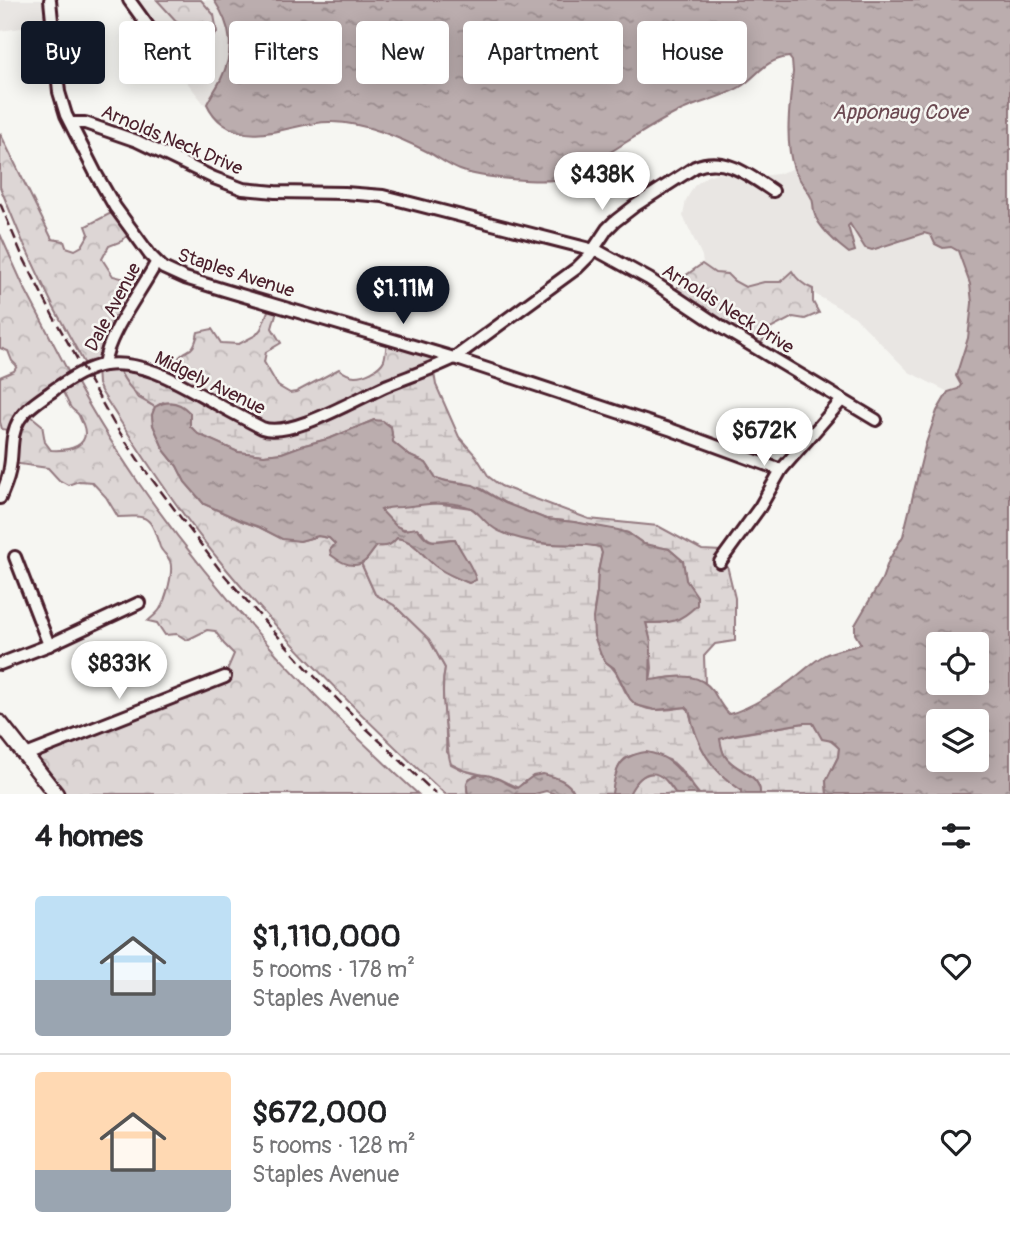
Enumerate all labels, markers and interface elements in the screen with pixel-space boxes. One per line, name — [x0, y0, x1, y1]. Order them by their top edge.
chip: Buy — [21, 21, 105, 84]
chip: Rent — [119, 21, 215, 84]
chip: Filters — [229, 21, 342, 84]
chip: New — [356, 21, 449, 84]
chip: Apartment — [463, 21, 623, 84]
chip: House — [637, 21, 747, 84]
street label: Arnolds Neck Drive — [98, 99, 247, 181]
water label: Apponaug Cove — [832, 99, 970, 126]
pin: $438K — [553, 152, 651, 212]
text: $438K — [570, 160, 634, 189]
street label: Staples Avenue — [175, 243, 298, 303]
street label: Dale Avenue — [80, 258, 147, 356]
street label: Arnolds Neck Drive — [657, 259, 799, 360]
pin: $1.11M — [346, 266, 460, 326]
text: $1.11M — [372, 274, 434, 303]
street label: Midgely Avenue — [151, 346, 270, 420]
pin: $672K — [715, 408, 813, 468]
text: $672K — [732, 416, 796, 445]
map controls — [926, 632, 989, 772]
button: locate — [926, 632, 989, 695]
pin: $833K — [70, 642, 168, 701]
text: $833K — [87, 649, 151, 678]
button: layers — [926, 709, 989, 772]
icon: filters — [937, 817, 975, 855]
text: 4 homes — [35, 818, 143, 855]
text: $1,110,000 — [252, 918, 401, 955]
icon: home — [91, 924, 175, 1008]
icon: heart — [937, 947, 975, 985]
text: 5 rooms · 178 m² — [252, 955, 415, 984]
text: Staples Avenue — [252, 984, 399, 1013]
text: $672,000 — [252, 1094, 387, 1131]
icon: home — [91, 1100, 175, 1184]
icon: heart — [937, 1123, 975, 1161]
text: 5 rooms · 128 m² — [252, 1131, 416, 1160]
text: Staples Avenue — [252, 1160, 399, 1189]

